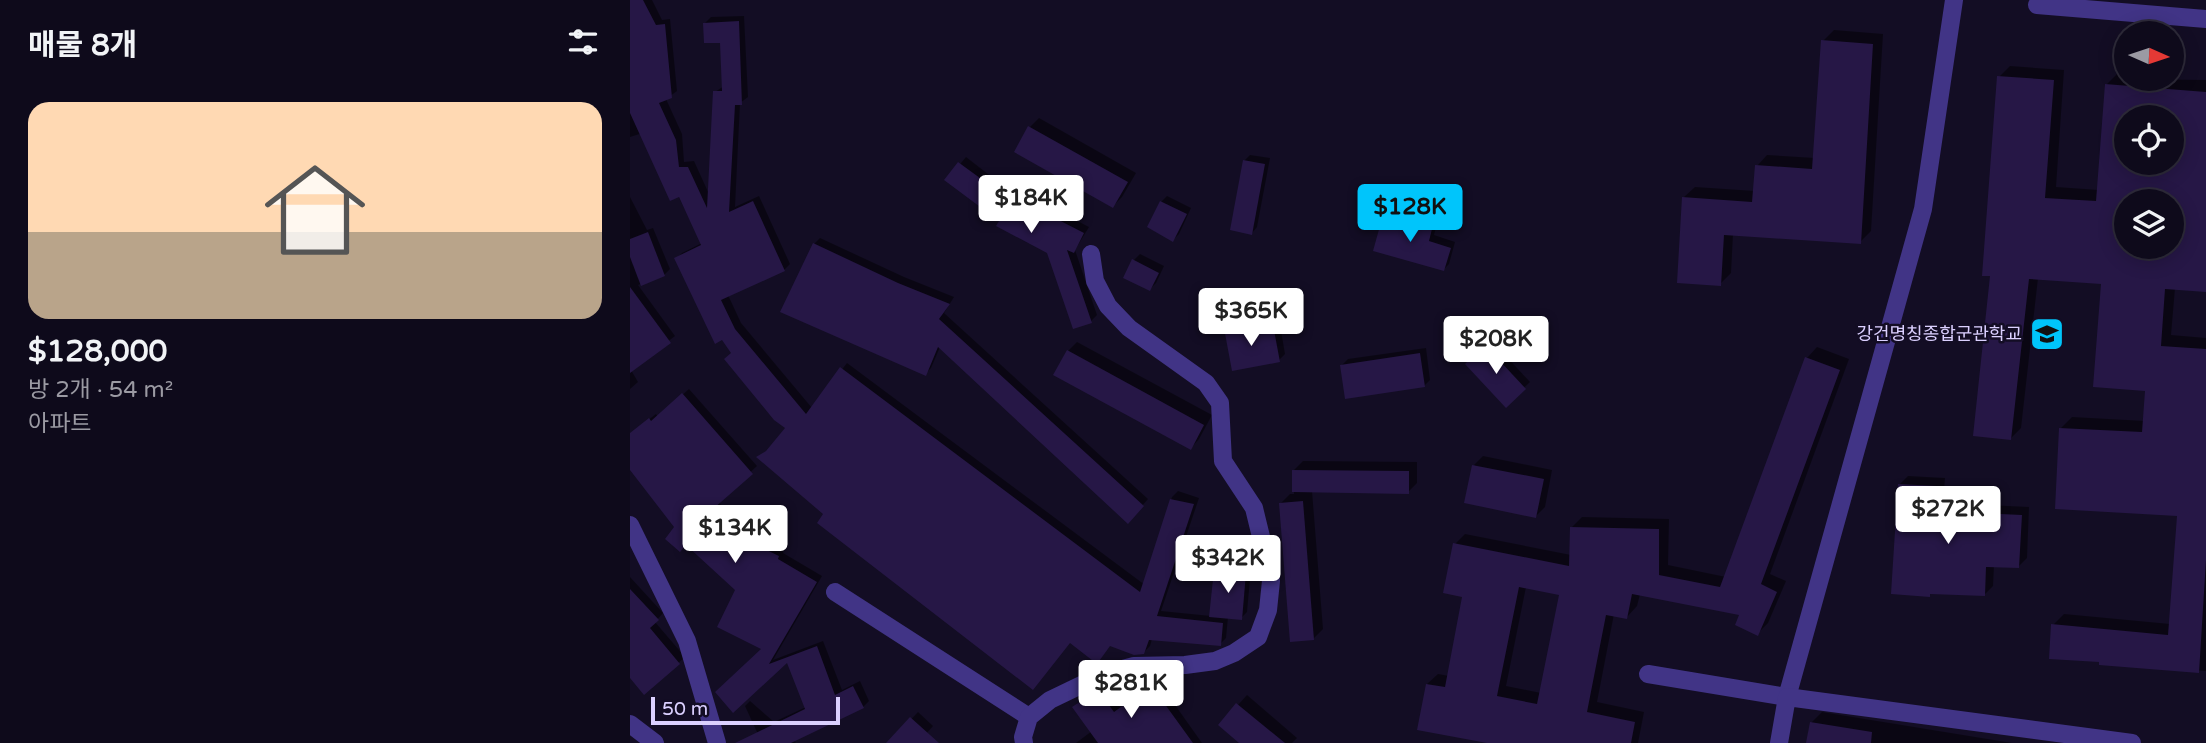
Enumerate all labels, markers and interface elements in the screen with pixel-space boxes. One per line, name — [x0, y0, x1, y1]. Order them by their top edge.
north arrow — [2114, 21, 2184, 91]
map controls — [2114, 21, 2184, 259]
icon: filters — [564, 23, 602, 61]
text: 매물 8개 — [28, 27, 137, 64]
button: locate — [2114, 105, 2184, 175]
icon: home — [252, 147, 378, 273]
pin: $184K — [982, 176, 1080, 235]
text: $184K — [995, 184, 1067, 212]
pin: $128K — [1361, 184, 1459, 244]
button: layers — [2114, 189, 2184, 259]
text: $128K — [1374, 193, 1446, 221]
pin: $365K — [1202, 288, 1300, 348]
text: $365K — [1215, 297, 1287, 325]
school or university icon: 강건명칭종합군관학교 — [2028, 315, 2066, 353]
pin: $208K — [1447, 316, 1545, 376]
place label: 강건명칭종합군관학교 — [1856, 323, 2022, 345]
text: $208K — [1460, 325, 1532, 353]
text: $128,000 — [28, 333, 167, 370]
text: 방 2개 · 54 m² — [28, 376, 173, 404]
text: 아파트 — [28, 410, 91, 438]
pin: $272K — [1899, 486, 1997, 546]
text: $272K — [1912, 495, 1984, 523]
pin: $134K — [686, 505, 784, 565]
text: $134K — [699, 514, 771, 542]
pin: $342K — [1179, 536, 1277, 595]
text: $342K — [1192, 544, 1264, 572]
pin: $281K — [1082, 660, 1180, 720]
text: $281K — [1095, 669, 1167, 697]
scale bar — [651, 694, 840, 726]
text: 50 m — [662, 698, 708, 720]

